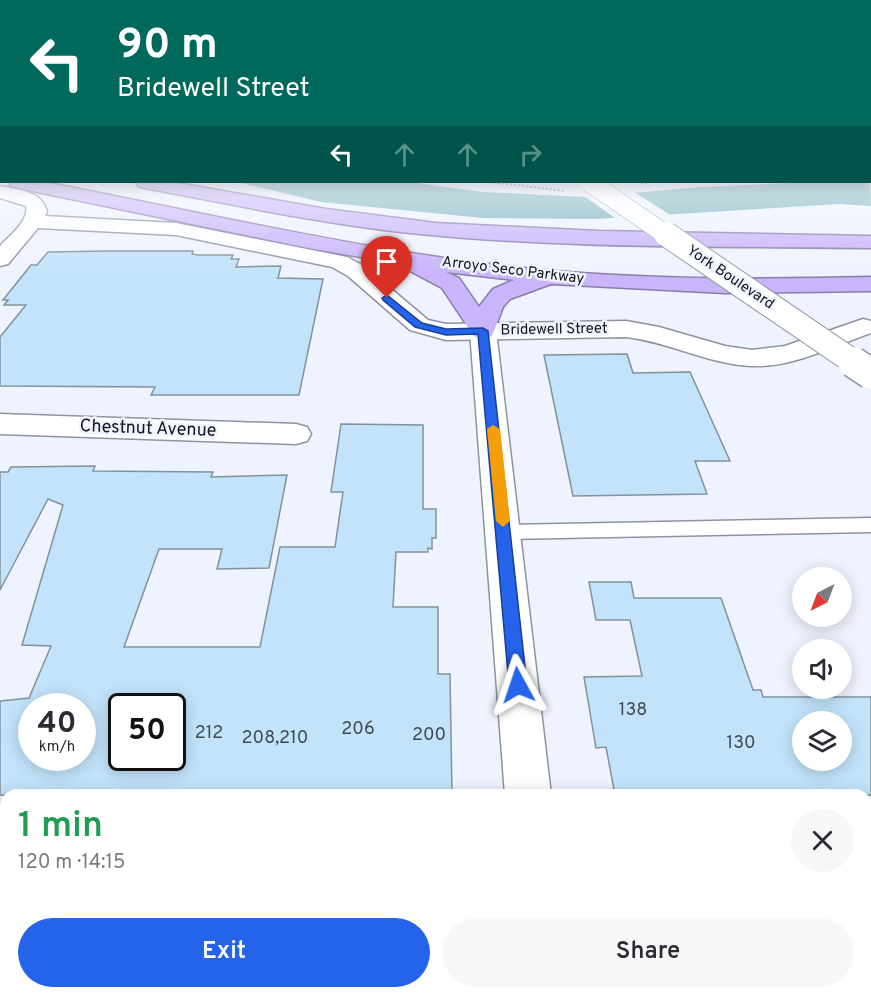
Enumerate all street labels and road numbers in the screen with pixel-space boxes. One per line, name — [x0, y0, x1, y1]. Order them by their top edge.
street label: York Boulevard — [683, 242, 777, 314]
street label: Arroyo Seco Parkway — [441, 253, 585, 289]
street label: Bridewell Street — [500, 320, 608, 340]
street label: Chestnut Avenue — [79, 415, 217, 443]

